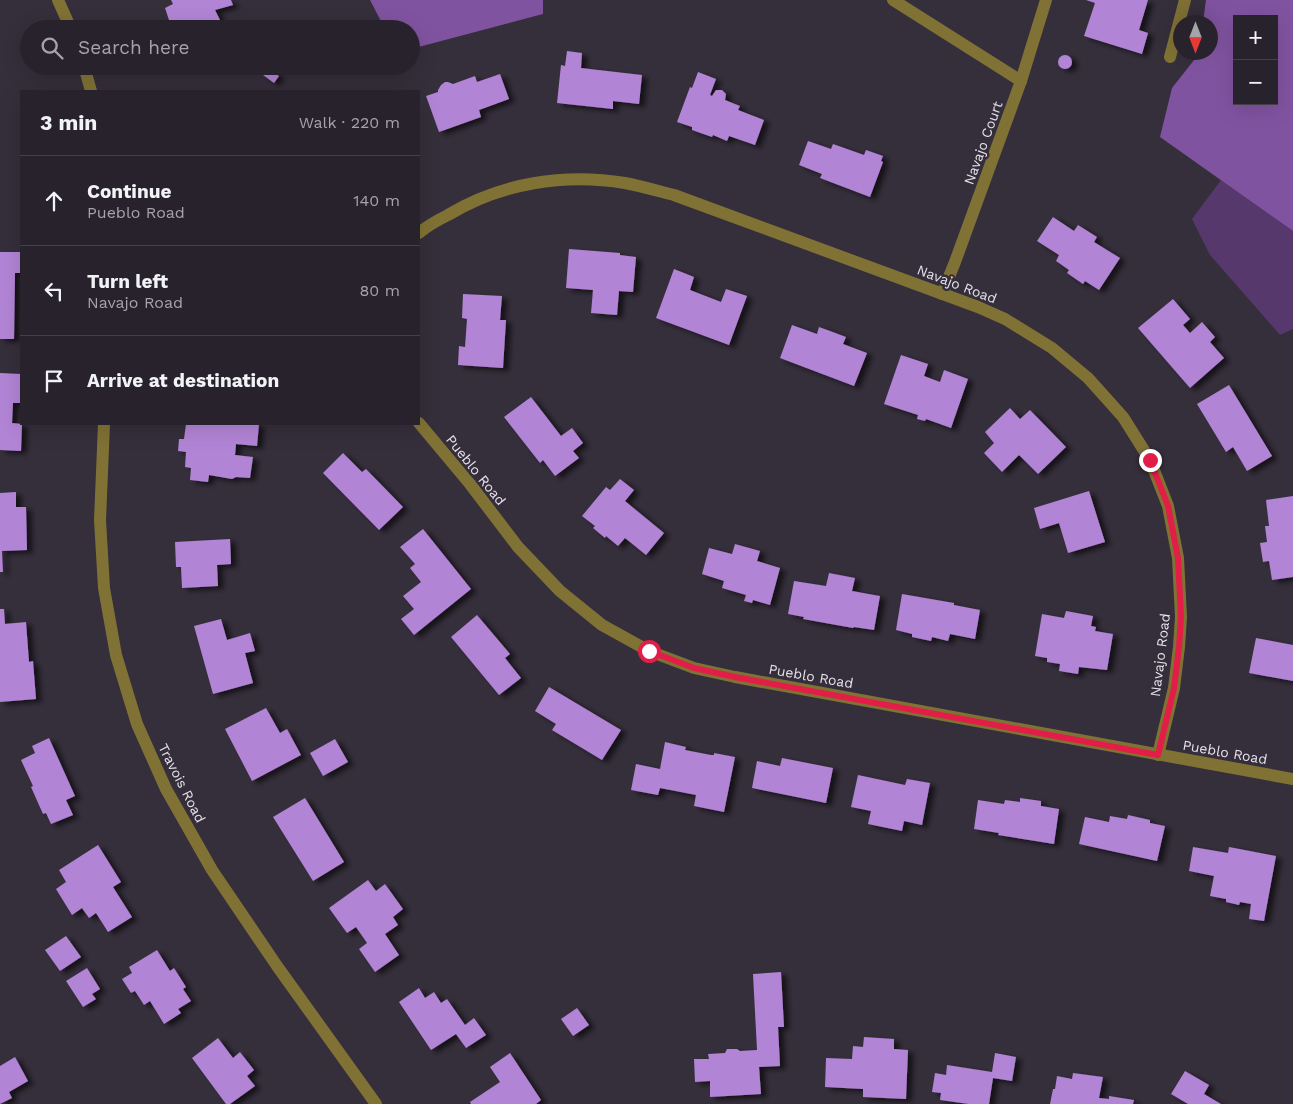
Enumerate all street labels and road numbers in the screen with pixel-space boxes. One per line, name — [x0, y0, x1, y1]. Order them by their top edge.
street label: Navajo Court — [961, 99, 1006, 187]
street label: Navajo Road — [915, 261, 999, 307]
street label: Pueblo Road — [443, 432, 509, 508]
street label: Navajo Road — [1147, 612, 1173, 698]
street label: Pueblo Road — [767, 661, 855, 691]
street label: Pueblo Road — [1181, 737, 1269, 767]
street label: Travois Road — [155, 741, 209, 825]

